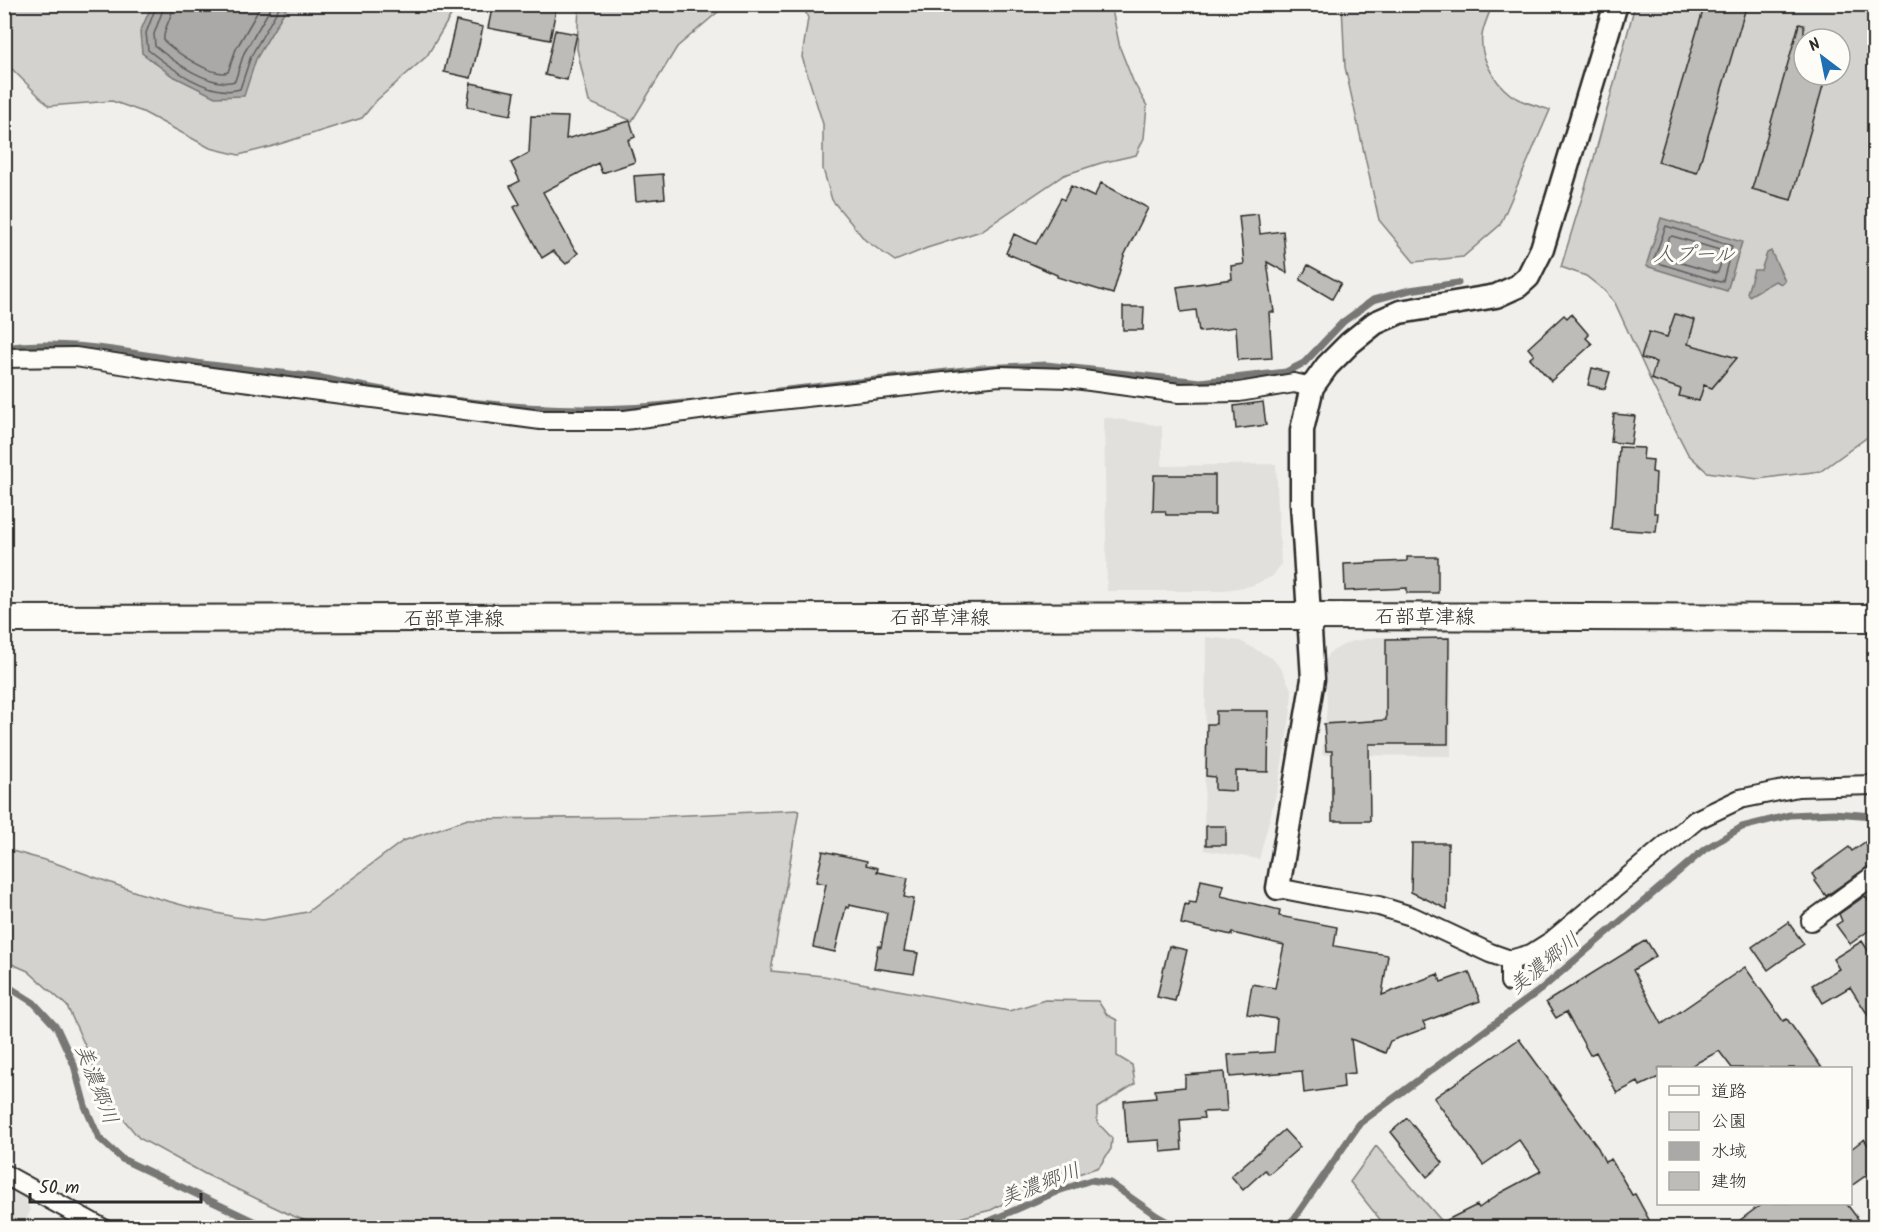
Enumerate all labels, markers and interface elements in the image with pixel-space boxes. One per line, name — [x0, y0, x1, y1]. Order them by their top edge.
north arrow — [1792, 27, 1852, 87]
text: N — [1804, 32, 1826, 59]
water label: 人プール — [1653, 239, 1736, 272]
street label: 石部草津線 — [1375, 602, 1475, 634]
street label: 石部草津線 — [890, 603, 990, 635]
street label: 石部草津線 — [404, 604, 504, 636]
water label: 美濃郷川 — [1502, 925, 1588, 1003]
water label: 美濃郷川 — [65, 1039, 126, 1130]
legend — [1657, 1067, 1852, 1205]
text: 道路 — [1711, 1078, 1747, 1107]
text: 公園 — [1711, 1108, 1747, 1137]
text: 水域 — [1711, 1138, 1747, 1167]
water label: 美濃郷川 — [995, 1155, 1086, 1216]
scale bar — [30, 1166, 201, 1204]
text: 建物 — [1711, 1168, 1747, 1197]
text: 50 m — [39, 1174, 79, 1203]

